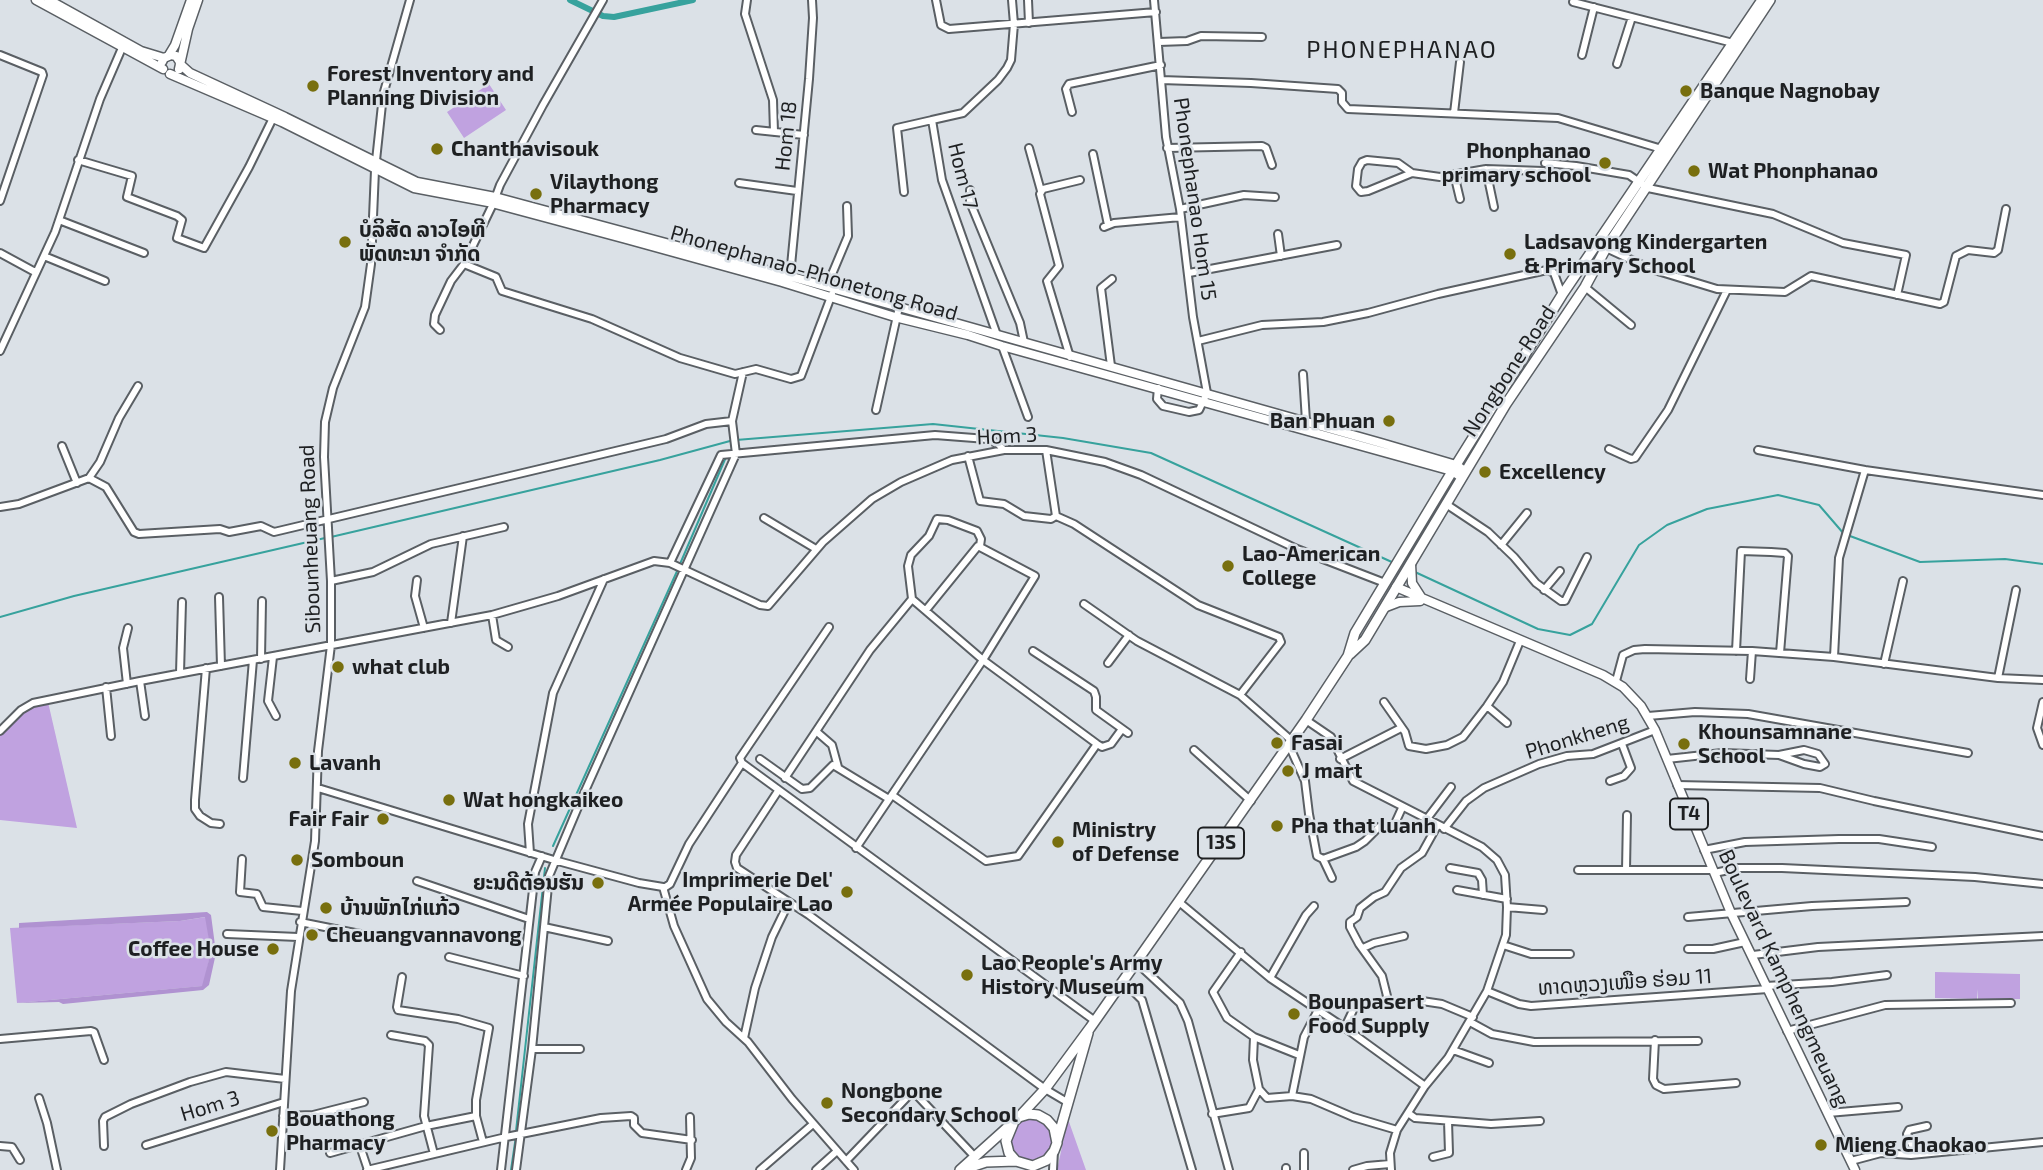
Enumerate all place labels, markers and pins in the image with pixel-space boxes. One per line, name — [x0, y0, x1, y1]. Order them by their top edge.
place label: Forest Inventory and Planning Division — [327, 61, 534, 111]
marker: Forest Inventory and Planning Division — [305, 78, 321, 94]
place label: Banque Nagnobay — [1700, 78, 1880, 104]
marker: Banque Nagnobay — [1678, 83, 1694, 99]
place label: Chanthavisouk — [451, 136, 599, 162]
place label: Phonphanao primary school — [1442, 138, 1591, 188]
marker: Chanthavisouk — [429, 141, 445, 157]
marker: Phonphanao primary school — [1597, 155, 1613, 171]
place label: Wat Phonphanao — [1708, 158, 1878, 184]
marker: Wat Phonphanao — [1686, 163, 1702, 179]
place label: Vilaythong Pharmacy — [550, 169, 658, 219]
marker: Vilaythong Pharmacy — [528, 186, 544, 202]
place label: ບໍລິສັດ ລາວໄອທີ ພັດທະນາ ຈຳກັດ — [359, 217, 485, 267]
place label: Ladsavong Kindergarten & Primary School — [1524, 229, 1767, 279]
marker: ບໍລິສັດ ລາວໄອທີ ພັດທະນາ ຈຳກັດ — [337, 234, 353, 250]
marker: Ladsavong Kindergarten & Primary School — [1502, 246, 1518, 262]
place label: Ban Phuan — [1270, 408, 1375, 434]
marker: Ban Phuan — [1381, 413, 1397, 429]
place label: Excellency — [1499, 459, 1606, 485]
marker: Excellency — [1477, 464, 1493, 480]
place label: Lao-American College — [1242, 541, 1380, 591]
marker: Lao-American College — [1220, 558, 1236, 574]
place label: what club — [352, 654, 450, 680]
marker: what club — [330, 659, 346, 675]
place label: Khounsamnane School — [1698, 719, 1852, 769]
place label: Fasai — [1291, 730, 1343, 756]
marker: Fasai — [1269, 735, 1285, 751]
marker: Khounsamnane School — [1676, 736, 1692, 752]
place label: Lavanh — [309, 750, 381, 776]
marker: Lavanh — [287, 755, 303, 771]
place label: J mart — [1302, 758, 1362, 784]
marker: J mart — [1280, 763, 1296, 779]
place label: Wat hongkaikeo — [463, 787, 623, 813]
marker: Wat hongkaikeo — [441, 792, 457, 808]
place label: Fair Fair — [288, 806, 369, 832]
marker: Fair Fair — [375, 811, 391, 827]
place label: Pha that luanh — [1291, 813, 1436, 839]
place label: Ministry of Defense — [1072, 817, 1179, 867]
marker: Pha that luanh — [1269, 818, 1285, 834]
marker: Ministry of Defense — [1050, 834, 1066, 850]
place label: Somboun — [311, 847, 404, 873]
marker: Somboun — [289, 852, 305, 868]
place label: Imprimerie Del' Armée Populaire Lao — [628, 867, 833, 917]
place label: ຍະນດີຕ້ອນຮັນ — [473, 870, 584, 896]
marker: ຍະນດີຕ້ອນຮັນ — [590, 875, 606, 891]
marker: Imprimerie Del' Armée Populaire Lao — [839, 884, 855, 900]
place label: ບ້ານພັກໄກ່ແກ້ວ — [340, 895, 460, 921]
marker: ບ້ານພັກໄກ່ແກ້ວ — [318, 900, 334, 916]
place label: Cheuangvannavong — [326, 922, 522, 948]
marker: Cheuangvannavong — [304, 927, 320, 943]
place label: Coffee House — [128, 936, 259, 962]
marker: Coffee House — [265, 941, 281, 957]
place label: Lao People's Army History Museum — [981, 950, 1163, 1000]
marker: Lao People's Army History Museum — [959, 967, 975, 983]
place label: Bounpasert Food Supply — [1308, 989, 1429, 1039]
marker: Bounpasert Food Supply — [1286, 1006, 1302, 1022]
place label: Nongbone Secondary School — [841, 1078, 1018, 1128]
marker: Nongbone Secondary School — [819, 1095, 835, 1111]
place label: Bouathong Pharmacy — [286, 1106, 395, 1156]
marker: Bouathong Pharmacy — [264, 1123, 280, 1139]
place label: Mieng Chaokao — [1835, 1132, 1987, 1158]
marker: Mieng Chaokao — [1813, 1137, 1829, 1153]

